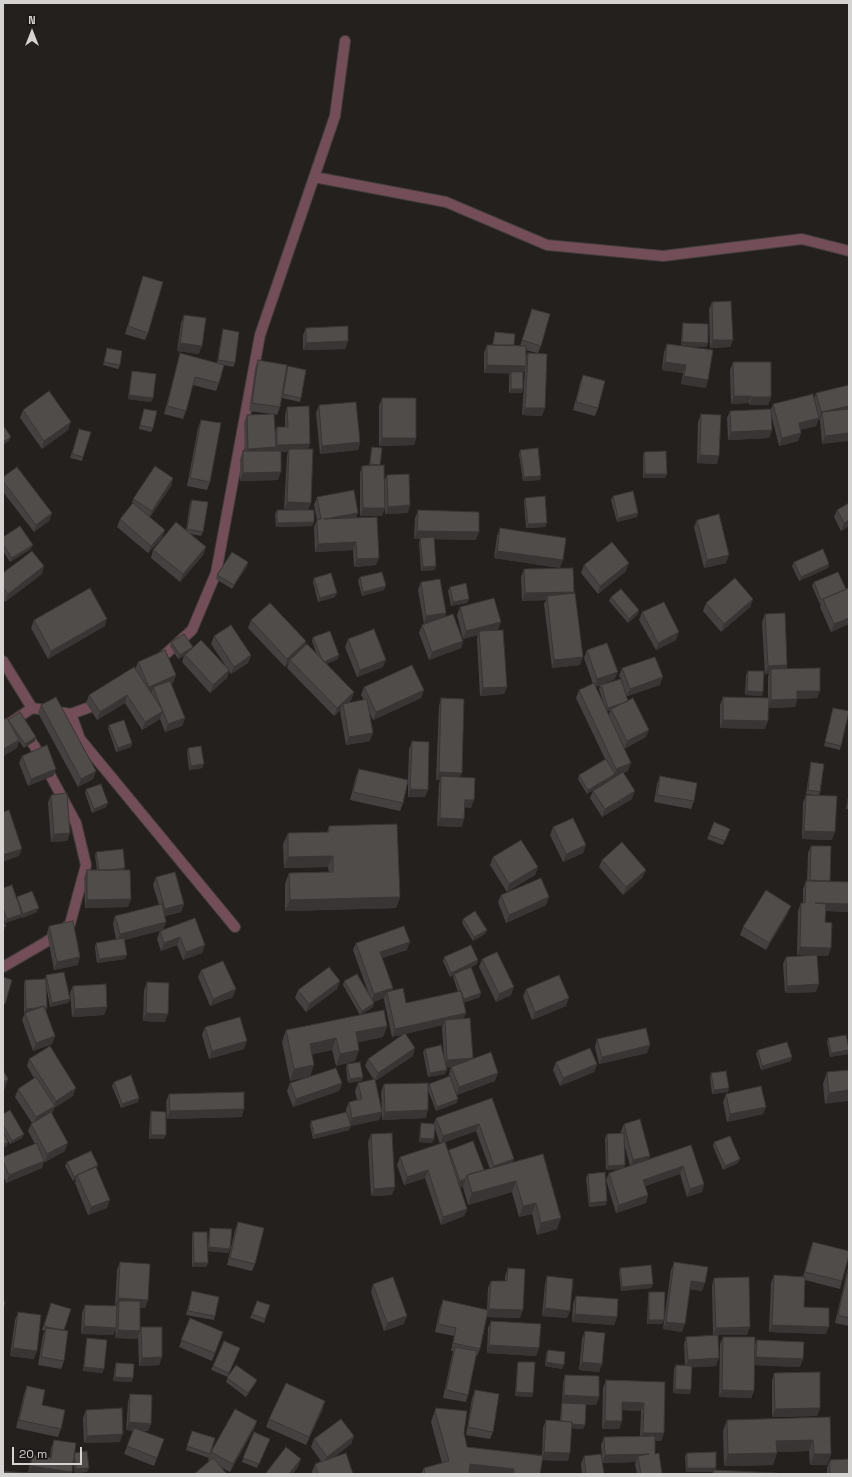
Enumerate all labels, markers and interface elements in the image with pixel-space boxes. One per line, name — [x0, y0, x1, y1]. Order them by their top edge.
north arrow — [12, 12, 52, 52]
text: N — [28, 13, 36, 27]
scale bar — [14, 1439, 84, 1465]
text: 20 m — [19, 1446, 47, 1462]

